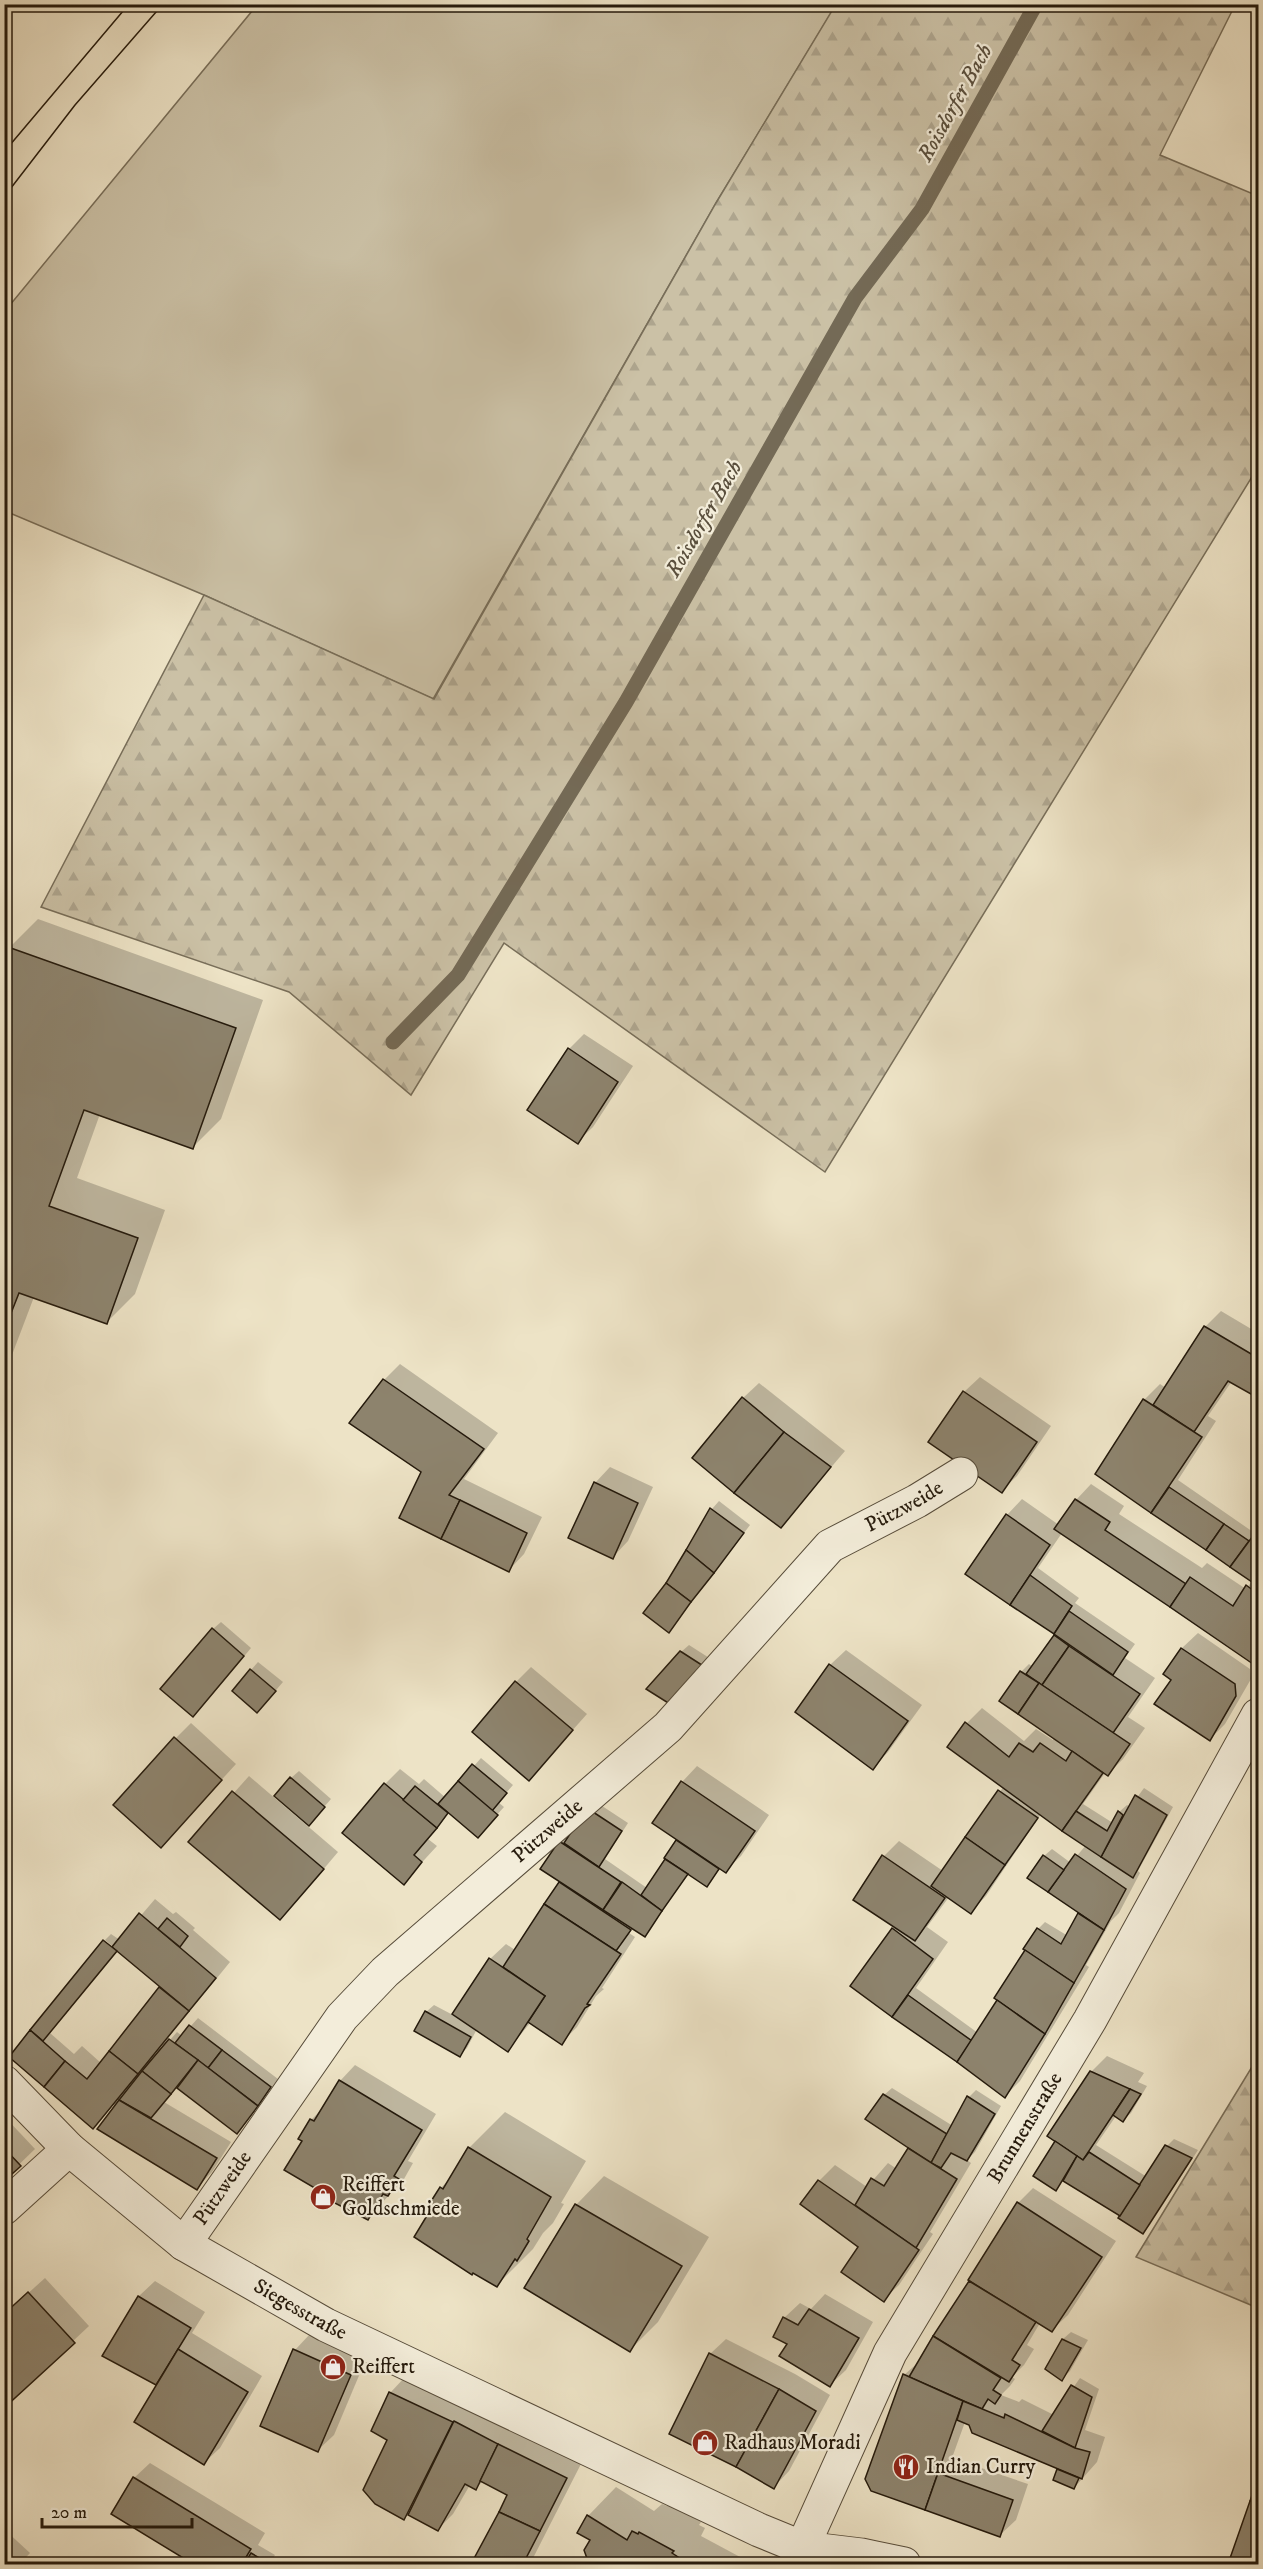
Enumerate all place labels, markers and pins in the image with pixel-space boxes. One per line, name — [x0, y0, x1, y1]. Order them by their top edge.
place label: Reiffert Goldschmiede — [342, 2172, 460, 2222]
shop icon: Reiffert Goldschmiede — [308, 2182, 338, 2212]
shop icon: Reiffert — [318, 2352, 348, 2382]
place label: Reiffert — [352, 2354, 415, 2380]
shop icon: Radhaus Moradi — [690, 2428, 720, 2458]
place label: Radhaus Moradi — [724, 2430, 861, 2456]
restaurant icon: Indian Curry — [891, 2452, 921, 2482]
place label: Indian Curry — [926, 2454, 1037, 2480]

